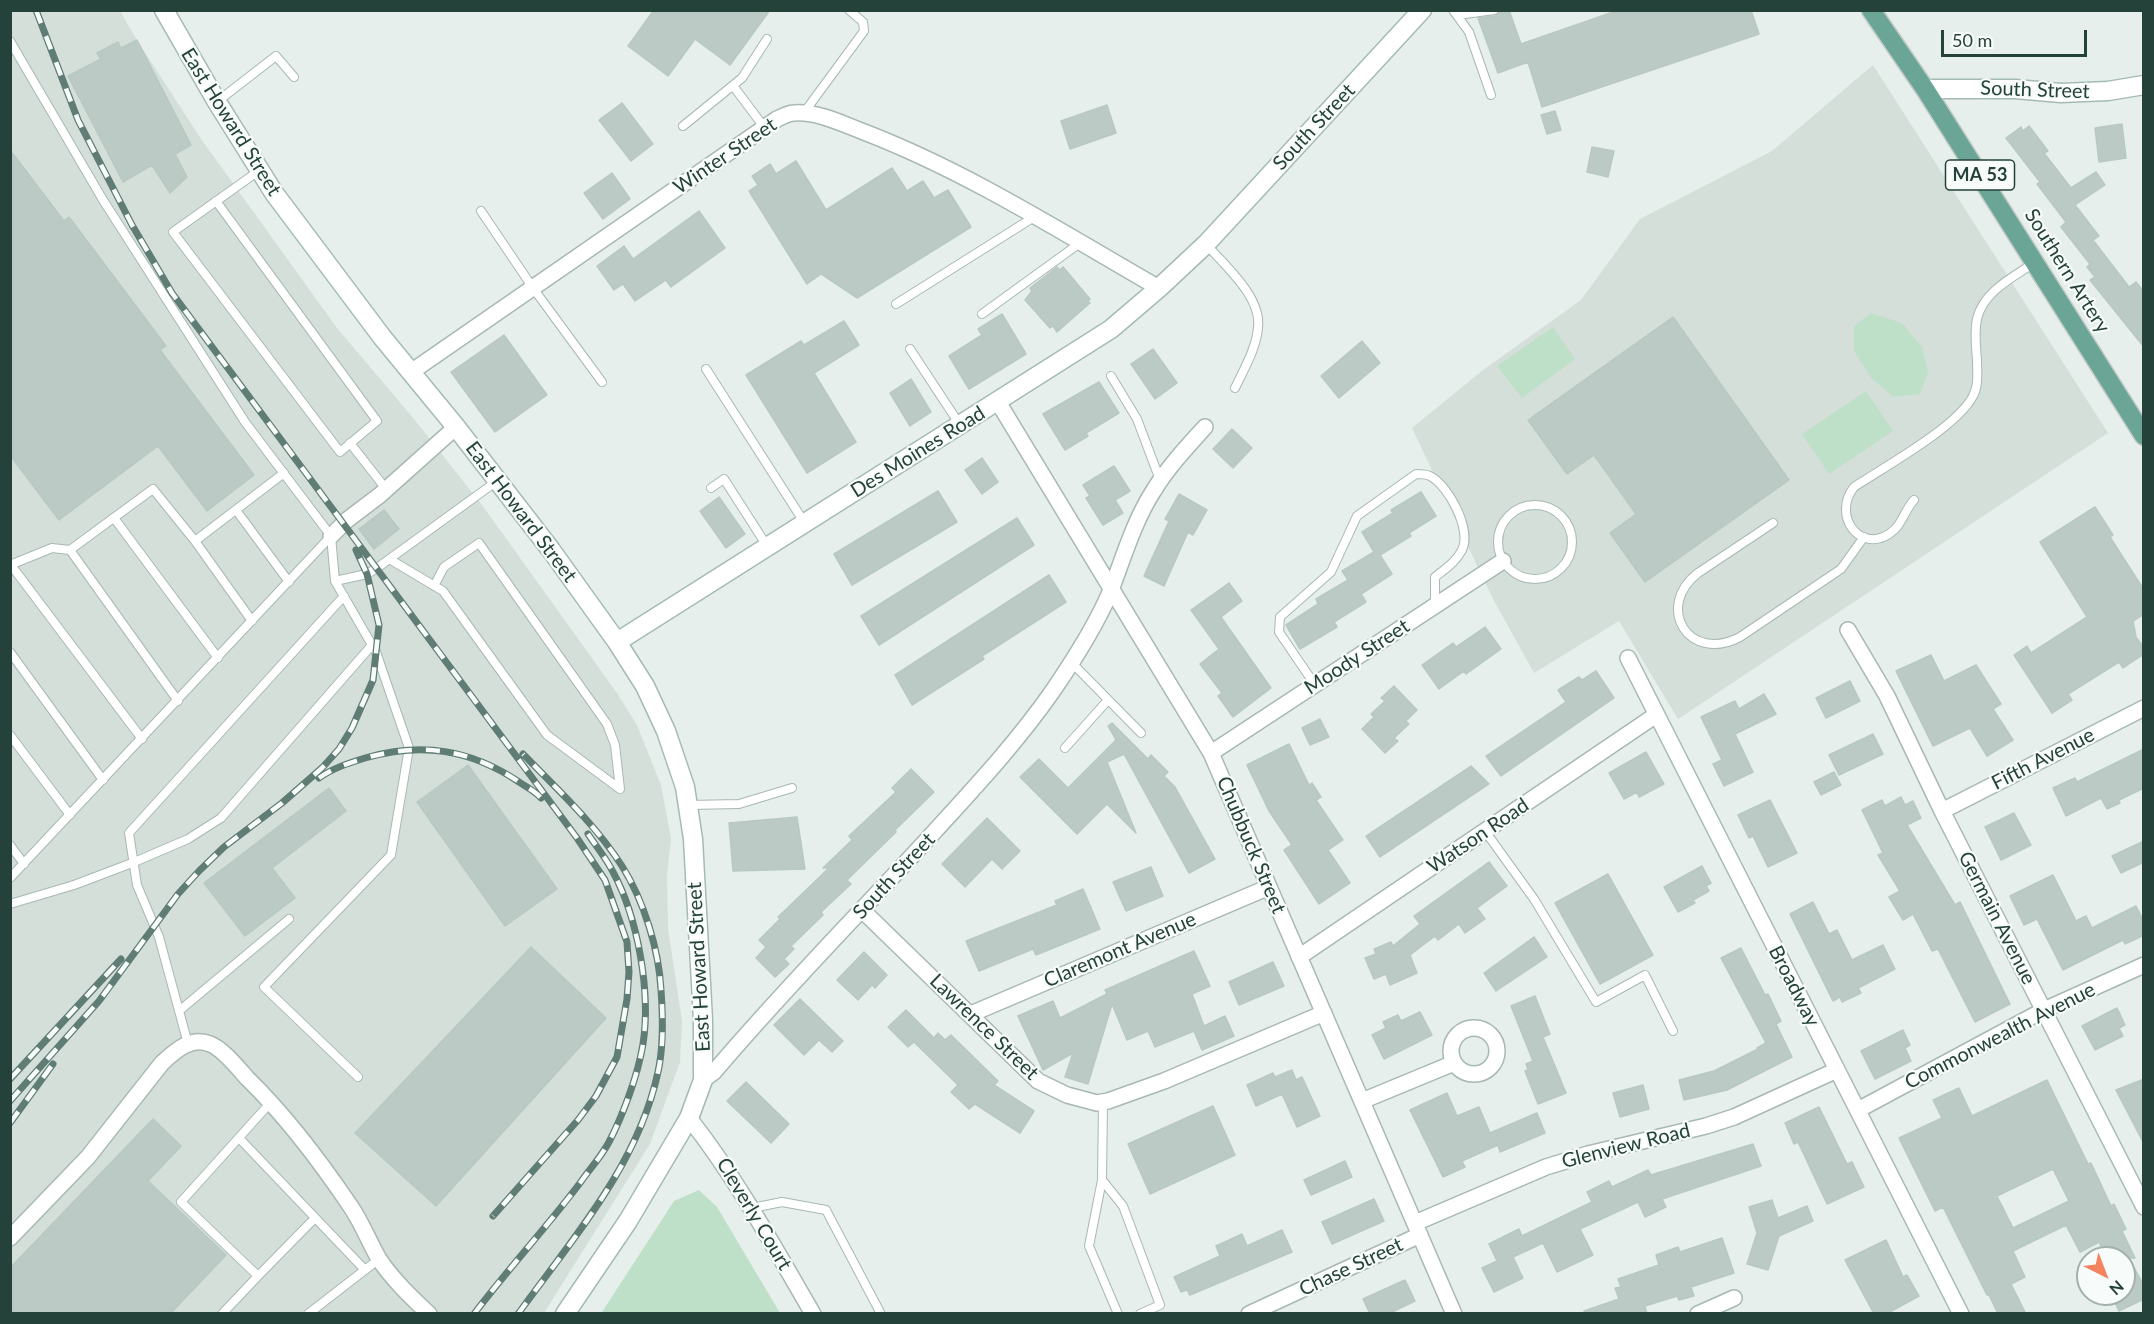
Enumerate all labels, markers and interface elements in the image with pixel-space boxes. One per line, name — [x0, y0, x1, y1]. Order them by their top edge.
scale bar — [1944, 18, 2090, 56]
text: 50 m — [1952, 29, 1992, 51]
street label: East Howard Street — [176, 44, 286, 200]
street label: South Street — [1980, 76, 2090, 104]
street label: South Street — [1268, 79, 1360, 175]
street label: Winter Street — [669, 113, 781, 199]
road number: MA 53 — [1946, 160, 2014, 190]
street label: Southern Artery — [2019, 205, 2115, 337]
street label: Des Moines Road — [846, 401, 990, 503]
street label: East Howard Street — [460, 437, 582, 587]
street label: Moody Street — [1300, 614, 1414, 700]
street label: Fifth Avenue — [1988, 723, 2098, 795]
street label: Chubbuck Street — [1211, 773, 1291, 917]
street label: Watson Road — [1423, 793, 1533, 879]
street label: South Street — [848, 828, 940, 924]
street label: Germain Avenue — [1953, 848, 2041, 988]
street label: East Howard Street — [683, 882, 715, 1052]
street label: Claremont Avenue — [1040, 907, 1200, 993]
street label: Broadway — [1763, 941, 1825, 1031]
street label: Lawrence Street — [925, 969, 1043, 1085]
street label: Commonwealth Avenue — [1901, 978, 2099, 1094]
street label: Glenview Road — [1559, 1118, 1693, 1174]
street label: Cleverly Court — [711, 1154, 797, 1274]
street label: Chase Street — [1295, 1233, 1407, 1301]
north arrow — [2076, 1246, 2136, 1306]
text: N — [2106, 1277, 2128, 1299]

